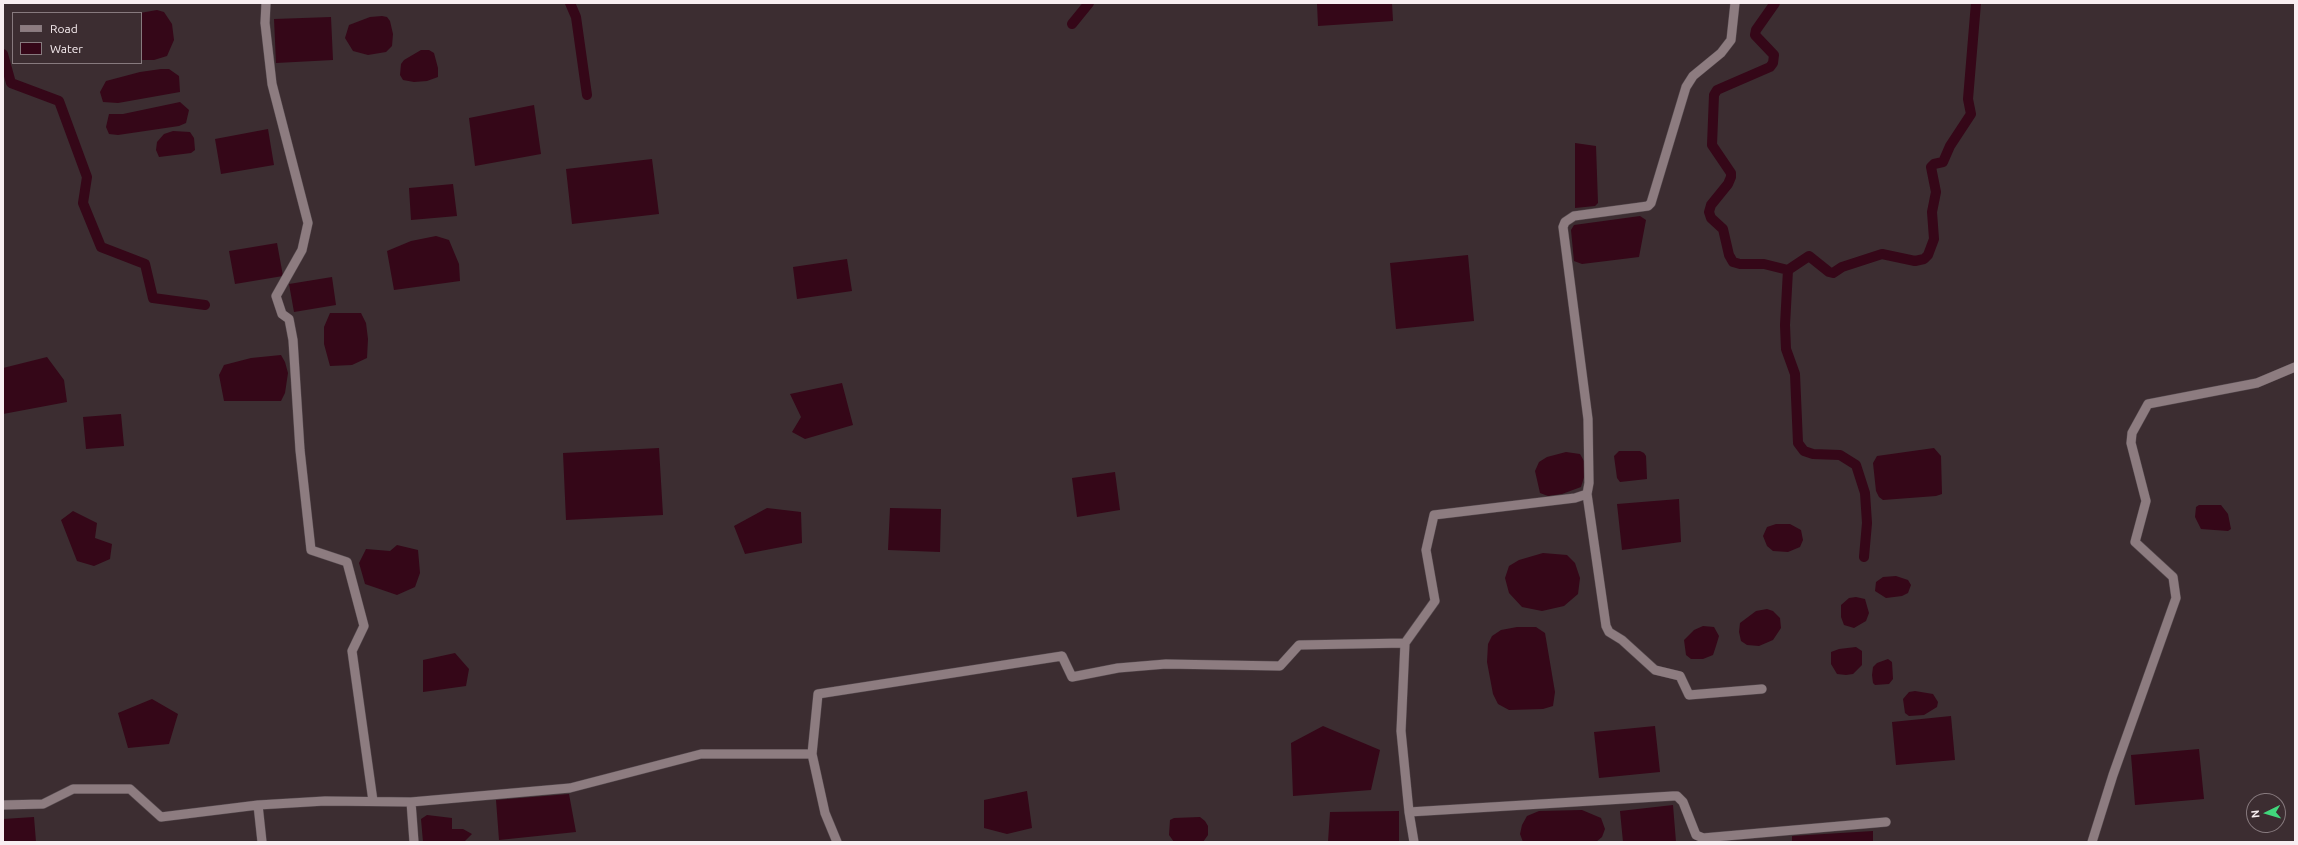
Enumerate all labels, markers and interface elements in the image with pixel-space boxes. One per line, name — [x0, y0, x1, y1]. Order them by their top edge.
legend — [12, 12, 142, 64]
text: Road — [50, 22, 78, 35]
text: Water — [50, 42, 83, 55]
north arrow — [2246, 793, 2286, 833]
text: N — [2249, 809, 2261, 819]

